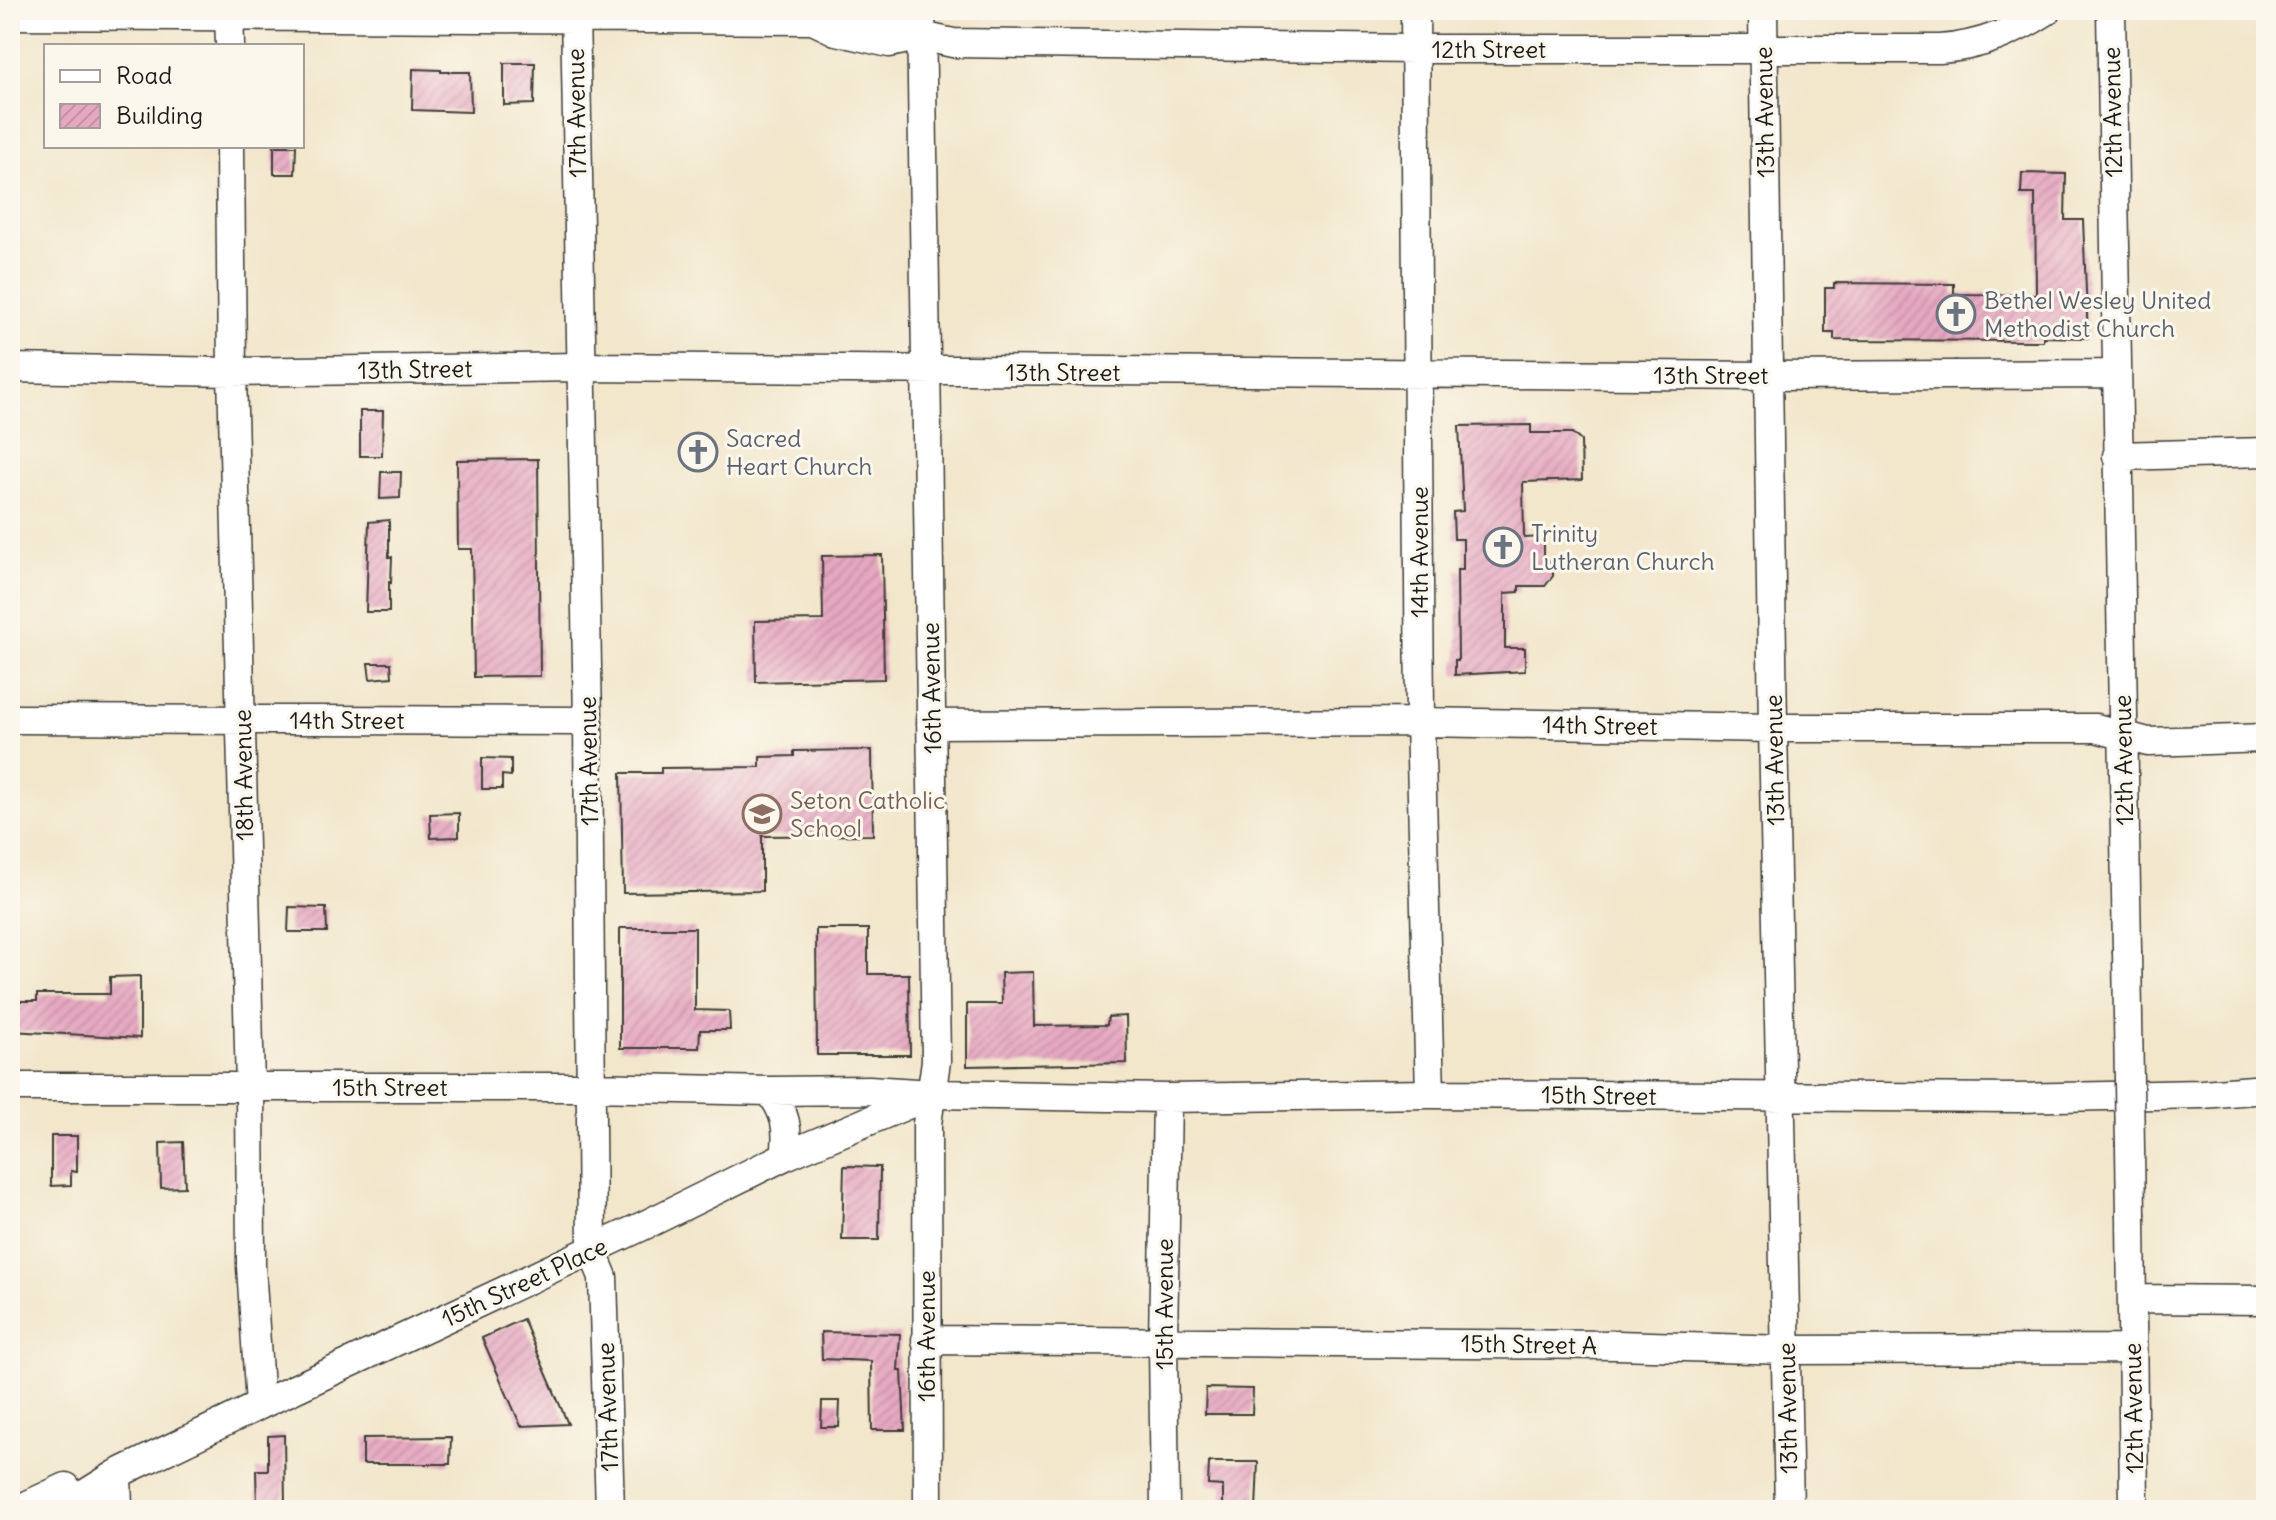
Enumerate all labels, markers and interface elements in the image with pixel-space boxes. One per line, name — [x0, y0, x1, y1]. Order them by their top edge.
street label: 12th Street — [1432, 34, 1546, 64]
legend — [44, 44, 304, 148]
street label: 13th Avenue — [1748, 46, 1780, 178]
street label: 12th Avenue — [2096, 46, 2128, 178]
street label: 17th Avenue — [560, 48, 592, 178]
text: Road — [116, 60, 172, 90]
text: Building — [116, 100, 203, 130]
place label: Bethel Wesley United Methodist Church — [1984, 285, 2211, 343]
church icon: Bethel Wesley United Methodist Church — [1935, 293, 1977, 335]
street label: 13th Street — [357, 353, 473, 385]
street label: 13th Street — [1006, 357, 1120, 387]
street label: 13th Street — [1654, 360, 1768, 390]
place label: Sacred Heart Church — [726, 423, 872, 481]
church icon: Sacred Heart Church — [677, 431, 719, 473]
street label: 14th Avenue — [1404, 486, 1434, 618]
place label: Trinity Lutheran Church — [1531, 518, 1715, 576]
church icon: Trinity Lutheran Church — [1482, 526, 1524, 568]
street label: 16th Avenue — [915, 622, 947, 754]
street label: 13th Avenue — [1758, 694, 1790, 826]
street label: 12th Avenue — [2107, 694, 2139, 826]
street label: 17th Avenue — [572, 696, 604, 826]
street label: 14th Street — [289, 705, 405, 735]
street label: 18th Avenue — [227, 709, 259, 841]
street label: 14th Street — [1542, 709, 1658, 741]
place label: Seton Catholic School — [790, 785, 945, 843]
school or university icon: Seton Catholic School — [741, 793, 783, 835]
street label: 15th Street — [332, 1072, 448, 1102]
street label: 15th Street — [1541, 1079, 1657, 1111]
street label: 15th Street Place — [437, 1231, 611, 1333]
street label: 15th Avenue — [1149, 1238, 1179, 1370]
street label: 16th Avenue — [911, 1270, 941, 1402]
street label: 15th Street A — [1461, 1328, 1597, 1360]
street label: 17th Avenue — [590, 1342, 624, 1472]
street label: 13th Avenue — [1771, 1342, 1803, 1474]
street label: 12th Avenue — [2117, 1342, 2149, 1474]

